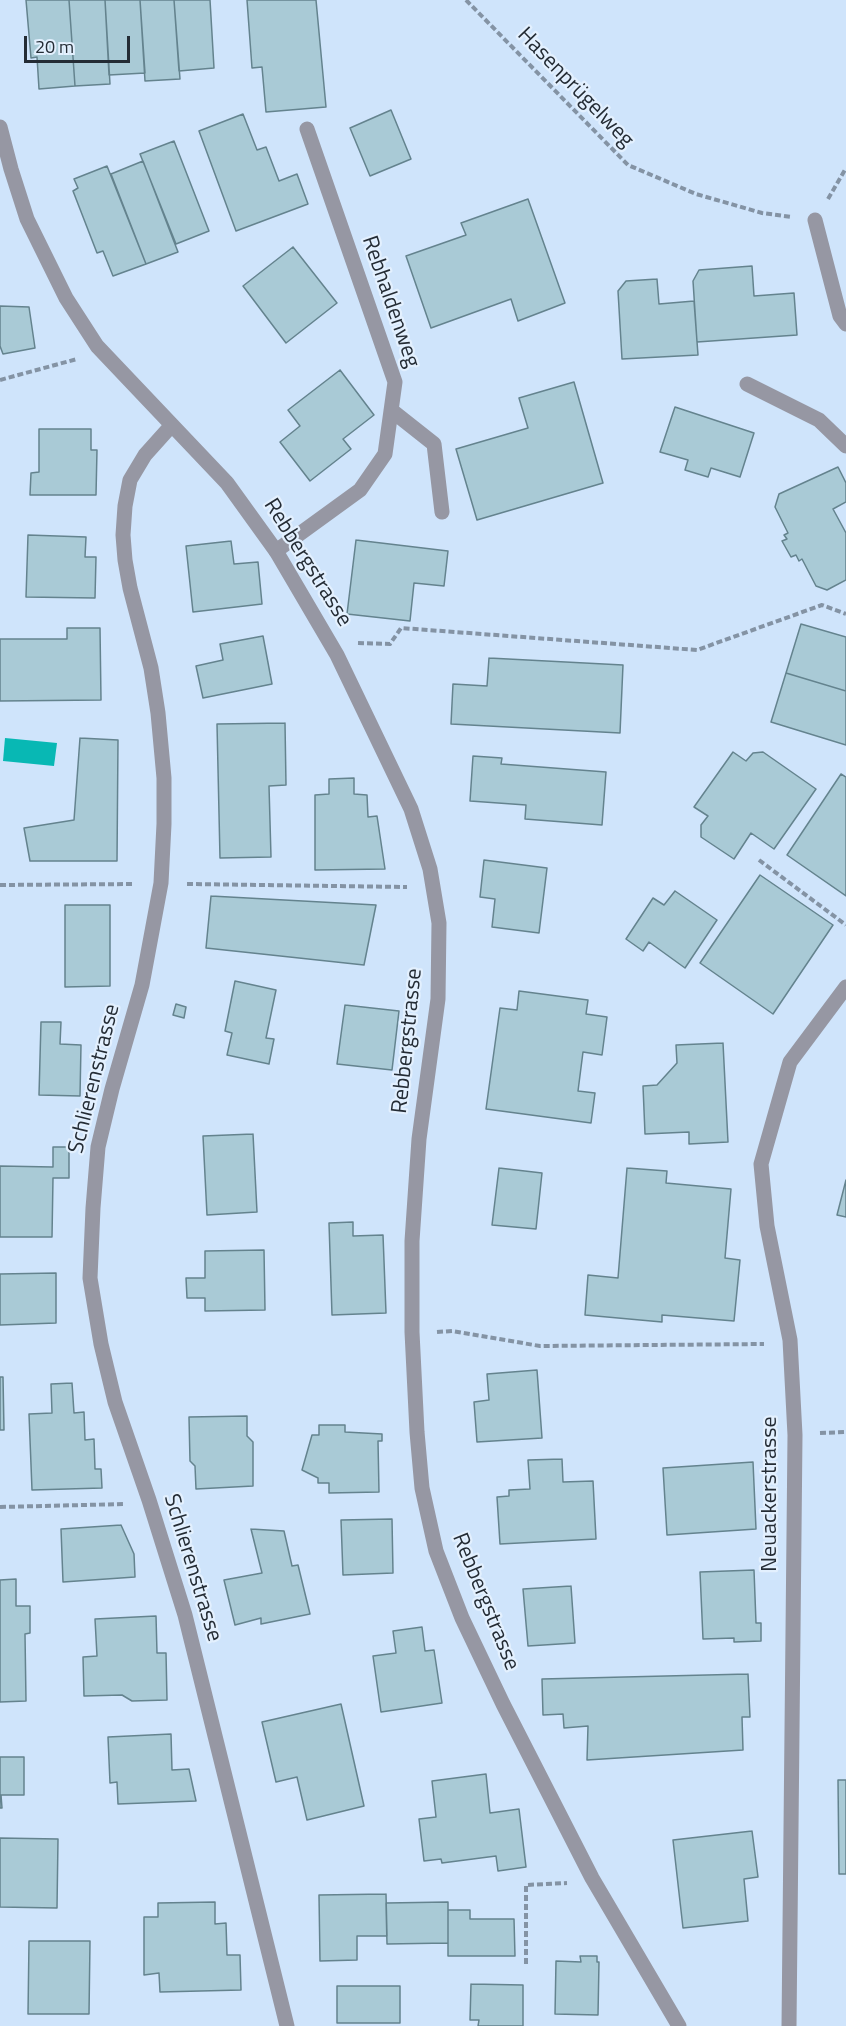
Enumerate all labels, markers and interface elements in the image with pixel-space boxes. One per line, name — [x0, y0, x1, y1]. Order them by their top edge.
street label: Hasenprügelweg — [511, 23, 639, 153]
scale bar — [27, 24, 134, 62]
text: 20 m — [35, 33, 74, 60]
street label: Rebhaldenweg — [355, 233, 425, 371]
street label: Rebbergstrasse — [257, 494, 357, 632]
street label: Rebbergstrasse — [387, 967, 429, 1115]
street label: Schlierenstrasse — [64, 1002, 126, 1156]
street label: Neuackerstrasse — [758, 1416, 784, 1572]
street label: Schlierenstrasse — [157, 1491, 227, 1645]
street label: Rebbergstrasse — [445, 1530, 525, 1674]

